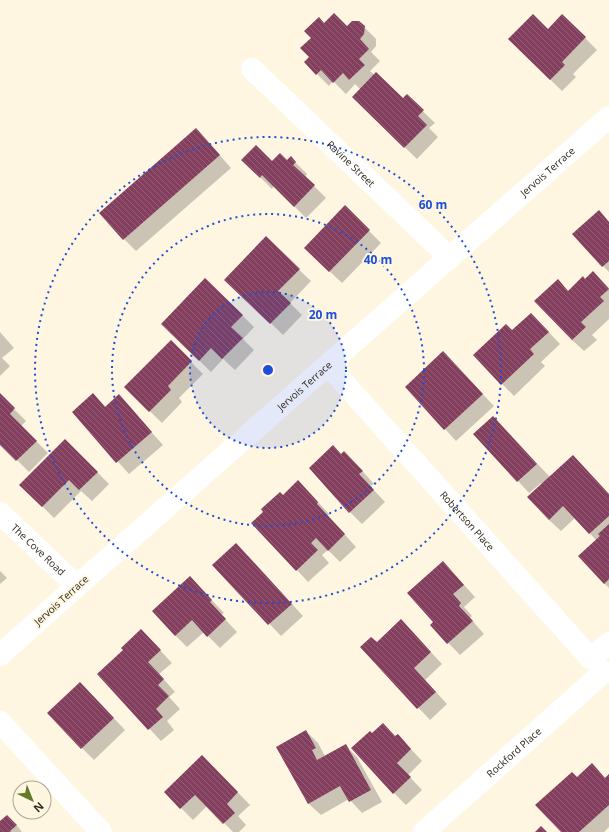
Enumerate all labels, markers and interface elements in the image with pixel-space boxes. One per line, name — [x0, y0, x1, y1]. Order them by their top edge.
street label: Ravine Street — [324, 137, 379, 190]
street label: Jervois Terrace — [516, 143, 578, 200]
text: 60 m — [419, 196, 447, 213]
text: 40 m — [364, 251, 392, 268]
text: 20 m — [309, 306, 337, 323]
street label: Jervois Terrace — [273, 357, 335, 414]
centre of rings — [261, 363, 275, 377]
street label: Robertson Place — [437, 488, 498, 554]
street label: The Cove Road — [8, 521, 68, 578]
street label: Jervois Terrace — [30, 572, 91, 629]
street label: Rockford Place — [483, 724, 544, 780]
north arrow — [12, 780, 52, 820]
text: N — [31, 799, 48, 816]

